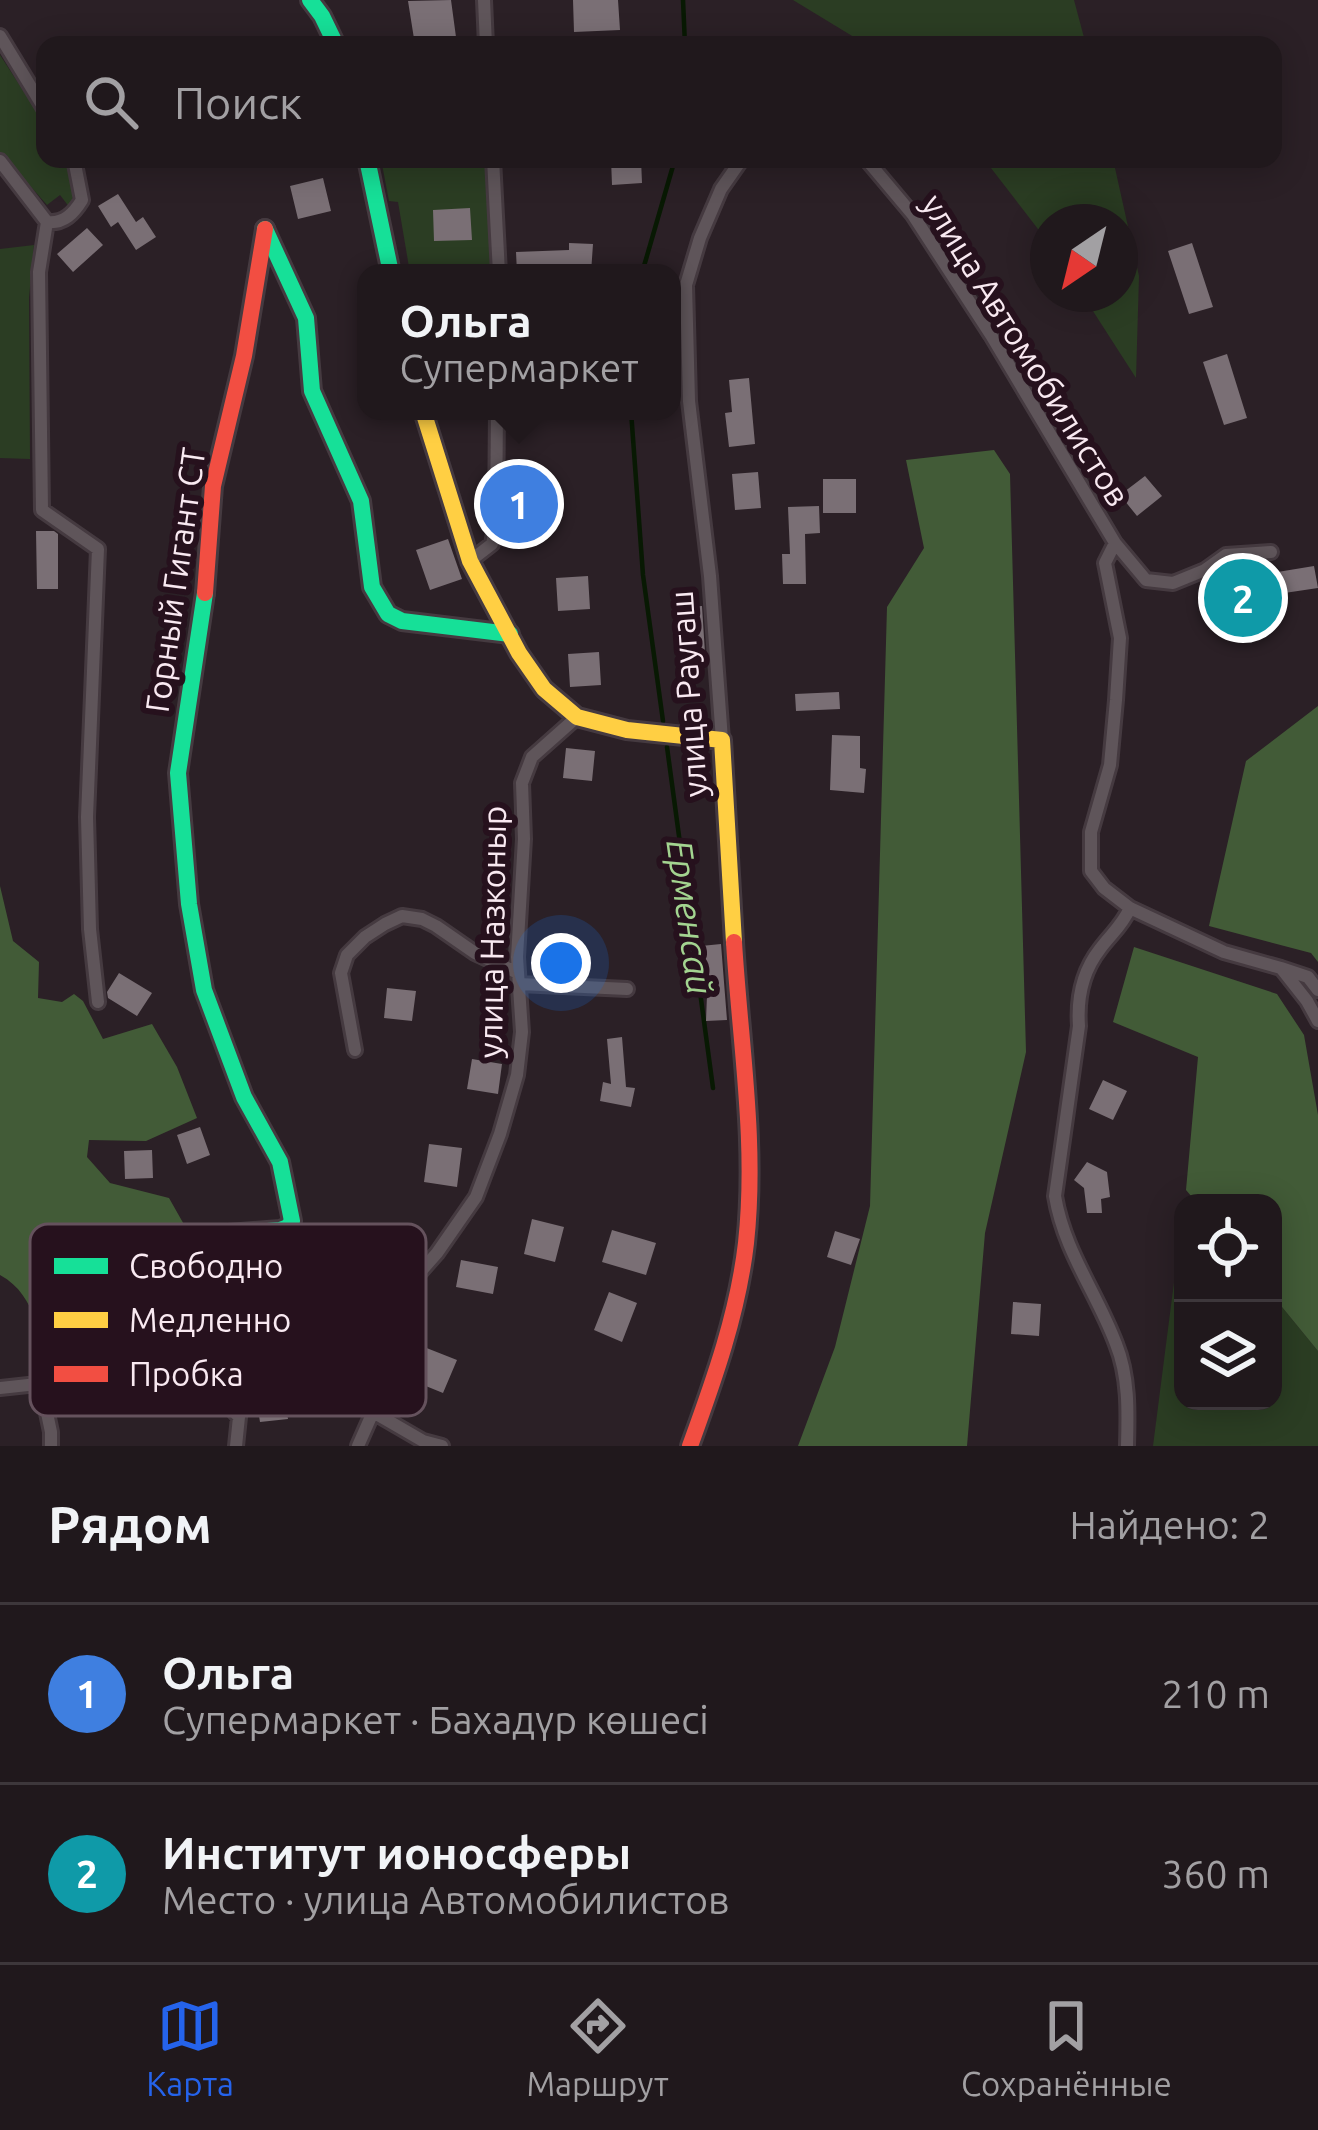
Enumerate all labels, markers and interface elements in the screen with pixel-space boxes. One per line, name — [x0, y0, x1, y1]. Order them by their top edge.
search box — [36, 36, 1282, 168]
icon: search — [78, 69, 144, 135]
text: Поиск — [174, 77, 302, 128]
street label: улица Автомобилистов — [915, 187, 1138, 512]
north arrow — [1030, 204, 1138, 312]
popup — [357, 264, 681, 420]
text: Ольга — [400, 295, 532, 346]
text: Супермаркет — [400, 346, 639, 389]
street label: Горный Гигант СТ — [138, 445, 211, 715]
pin: 1 — [480, 459, 558, 549]
pin: 2 — [1204, 553, 1282, 643]
street label: улица Раугаш — [662, 589, 713, 799]
street label: улица Назконыр — [471, 805, 512, 1059]
water label: Ерменсай — [659, 837, 722, 997]
your location — [531, 933, 591, 993]
map controls — [1174, 1194, 1282, 1410]
button: locate — [1174, 1194, 1282, 1302]
legend — [30, 1224, 426, 1416]
text: Свободно — [129, 1247, 283, 1284]
text: Медленно — [129, 1301, 291, 1338]
button: layers — [1174, 1302, 1282, 1410]
text: Пробка — [129, 1355, 244, 1392]
text: Рядом — [48, 1495, 212, 1553]
text: Найдено: 2 — [1070, 1503, 1270, 1546]
text: Ольга — [162, 1647, 294, 1698]
text: 1 — [76, 1672, 98, 1715]
text: 210 m — [1161, 1672, 1270, 1715]
text: Супермаркет · Бахадүр көшесі — [162, 1698, 709, 1741]
text: Институт ионосферы — [162, 1827, 631, 1878]
text: 2 — [76, 1852, 98, 1895]
text: 360 m — [1161, 1852, 1270, 1895]
text: Место · улица Автомобилистов — [162, 1878, 730, 1921]
tab: Карта — [146, 1993, 234, 2102]
tab: Маршрут — [526, 1993, 669, 2102]
tab: Сохранённые — [961, 1993, 1172, 2102]

